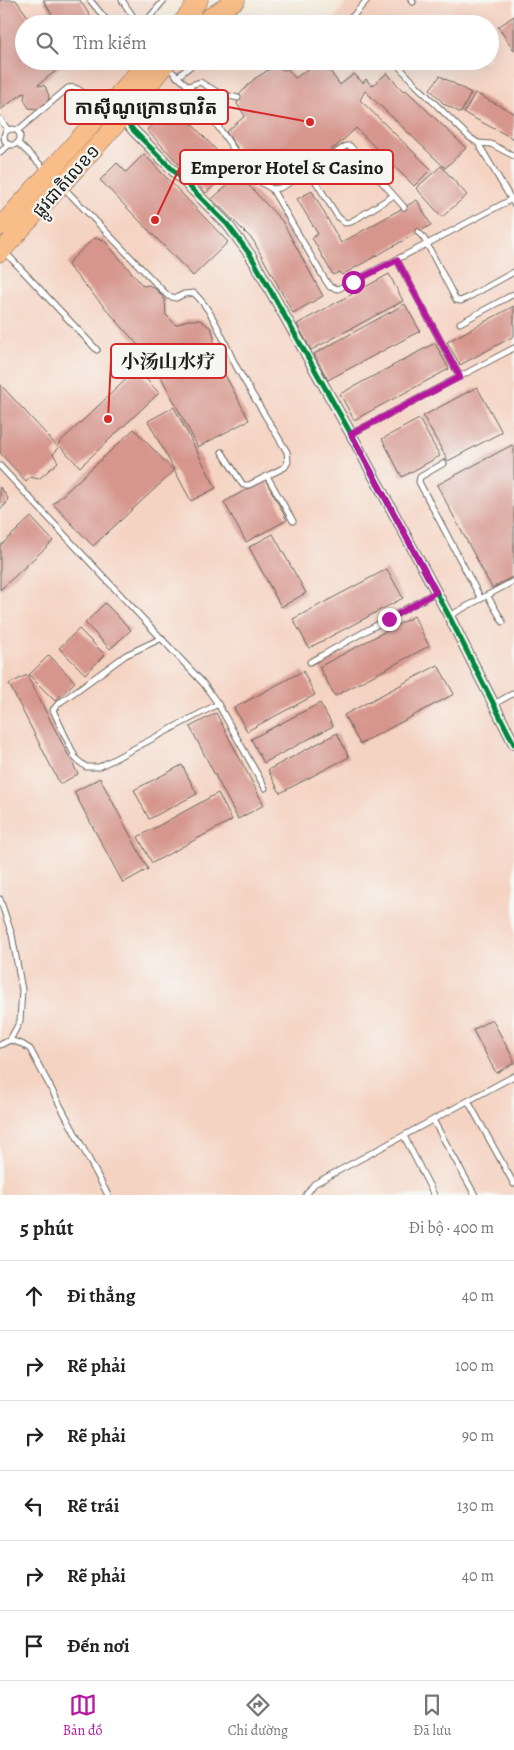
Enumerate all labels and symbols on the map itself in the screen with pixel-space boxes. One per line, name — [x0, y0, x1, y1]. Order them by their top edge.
callout: កាស៊ីណូក្រោនបាវិត — [65, 90, 228, 124]
text: កាស៊ីណូក្រោនបាវិត — [75, 95, 217, 121]
street label: ផ្លូវជាតិលេខ១ — [27, 139, 108, 225]
callout: Emperor Hotel & Casino — [180, 150, 393, 184]
text: Emperor Hotel & Casino — [191, 155, 384, 181]
route start — [342, 271, 365, 294]
callout: 小汤山水疗 — [111, 344, 226, 378]
text: 小汤山水疗 — [120, 349, 216, 375]
route end — [378, 608, 401, 631]

